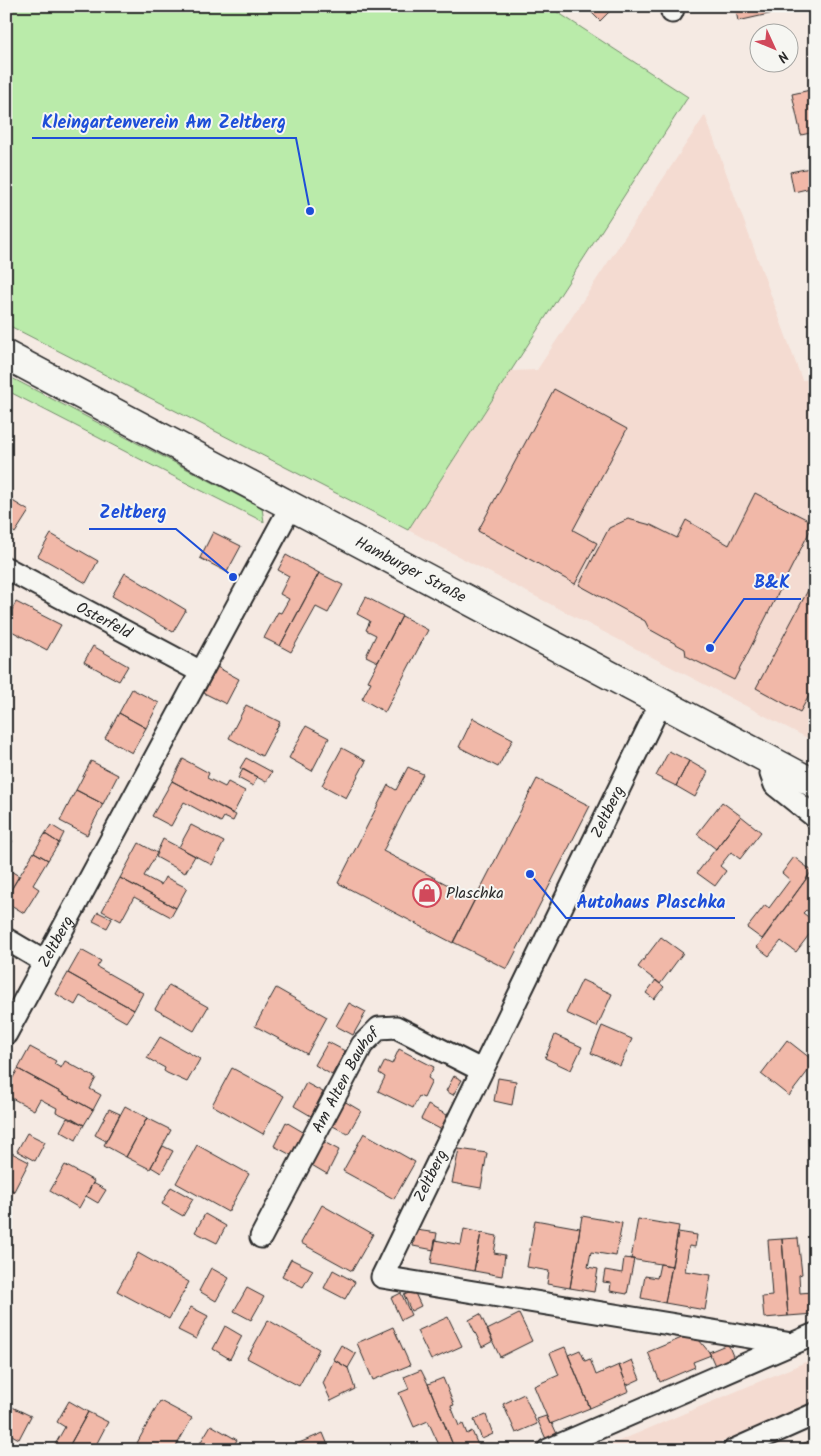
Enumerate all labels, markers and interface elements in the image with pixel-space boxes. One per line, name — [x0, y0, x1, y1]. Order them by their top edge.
north arrow — [748, 22, 798, 72]
text: N — [772, 46, 794, 67]
callout: Kleingartenverein Am Zeltberg — [32, 105, 296, 138]
text: Kleingartenverein Am Zeltberg — [42, 109, 286, 138]
callout: Zeltberg — [89, 496, 176, 529]
text: Zeltberg — [99, 499, 167, 528]
street label: Hamburger Straße — [350, 530, 471, 609]
callout: B&K — [744, 566, 801, 599]
text: B&K — [754, 569, 790, 598]
street label: Osterfeld — [71, 595, 137, 646]
street label: Zeltberg — [585, 781, 631, 843]
shop icon: Plaschka — [412, 878, 442, 908]
place label: Plaschka — [446, 881, 504, 906]
callout: Autohaus Plaschka — [566, 885, 735, 918]
text: Autohaus Plaschka — [576, 889, 726, 918]
street label: Zeltberg — [32, 911, 80, 972]
street label: Am Alten Bauhof — [305, 1021, 386, 1138]
street label: Zeltberg — [408, 1145, 454, 1207]

